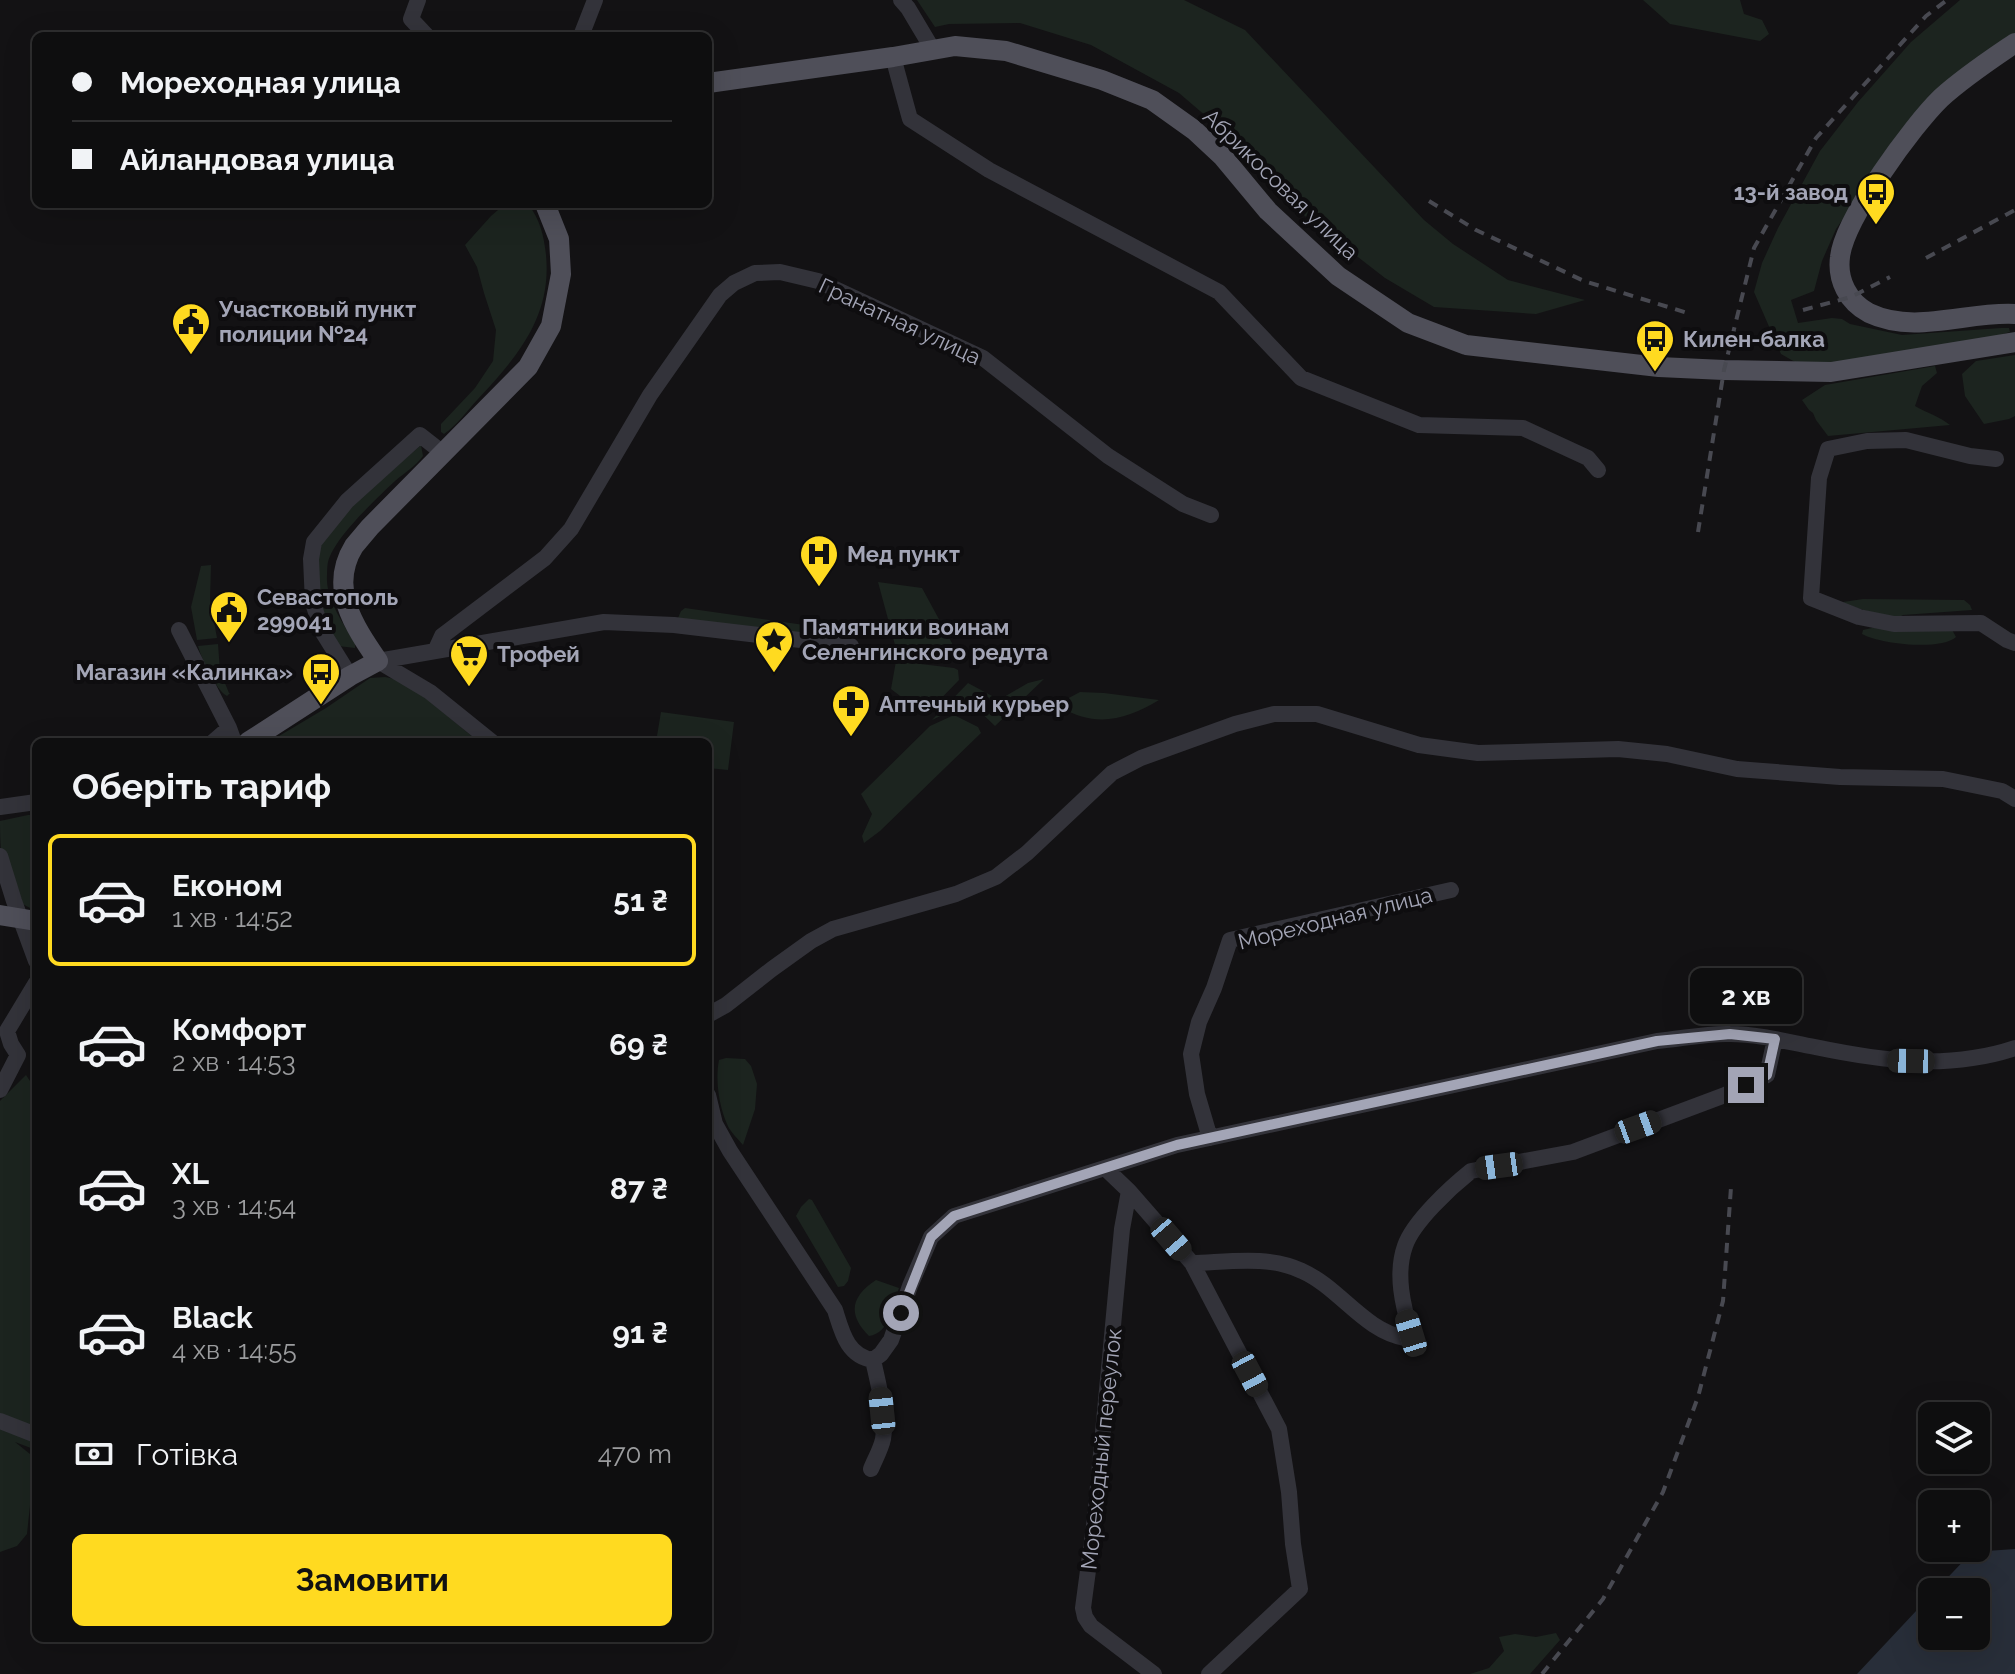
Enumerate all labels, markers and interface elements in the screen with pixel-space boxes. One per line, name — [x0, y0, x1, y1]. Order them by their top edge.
text: Мореходная улица — [120, 65, 401, 100]
street label: Абрикосовая улица — [1198, 103, 1364, 265]
text: Айландовая улица — [120, 142, 395, 177]
bus stop icon: 13-й завод — [1855, 171, 1897, 226]
place label: 13-й завод — [1734, 179, 1848, 205]
street label: Гранатная улица — [815, 272, 985, 370]
place label: Участковый пункт полиции №24 — [218, 296, 416, 347]
public building icon: Участковый пункт полиции №24 — [170, 301, 212, 356]
bus stop icon: Килен-балка — [1634, 318, 1676, 373]
place label: Килен-балка — [1683, 326, 1825, 352]
hospital icon: Мед пункт — [798, 533, 840, 588]
place label: Мед пункт — [847, 541, 960, 567]
place label: Севастополь 299041 — [257, 584, 398, 635]
public building icon: Севастополь 299041 — [208, 589, 250, 644]
place label: Памятники воинам Селенгинского редута — [802, 614, 1048, 665]
place icon: Памятники воинам Селенгинского редута — [753, 619, 795, 674]
supermarket icon: Трофей — [448, 633, 490, 688]
place label: Трофей — [497, 641, 580, 667]
bus stop icon: Магазин «Калинка» — [300, 651, 342, 706]
place label: Магазин «Калинка» — [75, 659, 293, 685]
pharmacy icon: Аптечный курьер — [830, 683, 872, 738]
place label: Аптечный курьер — [879, 691, 1069, 717]
text: Оберіть тариф — [72, 765, 331, 807]
icon: car — [76, 864, 148, 936]
text: Економ — [172, 868, 283, 903]
street label: Мореходная улица — [1235, 881, 1435, 955]
text: 51 ₴ — [613, 883, 668, 918]
text: 1 хв · 14:52 — [172, 903, 293, 933]
callout: 2 хв — [1690, 969, 1802, 1025]
text: 2 хв — [1721, 981, 1771, 1011]
icon: car — [76, 1008, 148, 1080]
text: Комфорт — [172, 1012, 306, 1047]
text: 69 ₴ — [609, 1027, 668, 1062]
text: 2 хв · 14:53 — [172, 1047, 296, 1077]
car — [1887, 1049, 1935, 1073]
route end — [1728, 1067, 1764, 1103]
car — [1611, 1108, 1665, 1146]
car — [1474, 1151, 1524, 1181]
icon: car — [76, 1152, 148, 1224]
text: XL — [172, 1156, 209, 1191]
text: 87 ₴ — [610, 1171, 668, 1206]
text: 3 хв · 14:54 — [172, 1191, 296, 1221]
car — [1146, 1213, 1196, 1265]
route start — [883, 1295, 919, 1331]
icon: car — [76, 1296, 148, 1368]
text: Black — [172, 1300, 253, 1335]
car — [1393, 1307, 1429, 1359]
text: 91 ₴ — [612, 1315, 668, 1350]
street label: Мореходный переулок — [1075, 1327, 1127, 1571]
text: 4 хв · 14:55 — [172, 1335, 297, 1365]
car — [1228, 1347, 1272, 1401]
car — [868, 1386, 896, 1436]
map controls — [1918, 1402, 1990, 1650]
button: layers — [1918, 1402, 1990, 1474]
icon: cash — [72, 1432, 116, 1476]
text: Готівка — [136, 1437, 238, 1472]
text: 470 m — [598, 1439, 672, 1469]
button: + — [1918, 1490, 1990, 1562]
button: Замовити — [72, 1534, 672, 1626]
button: − — [1918, 1578, 1990, 1650]

